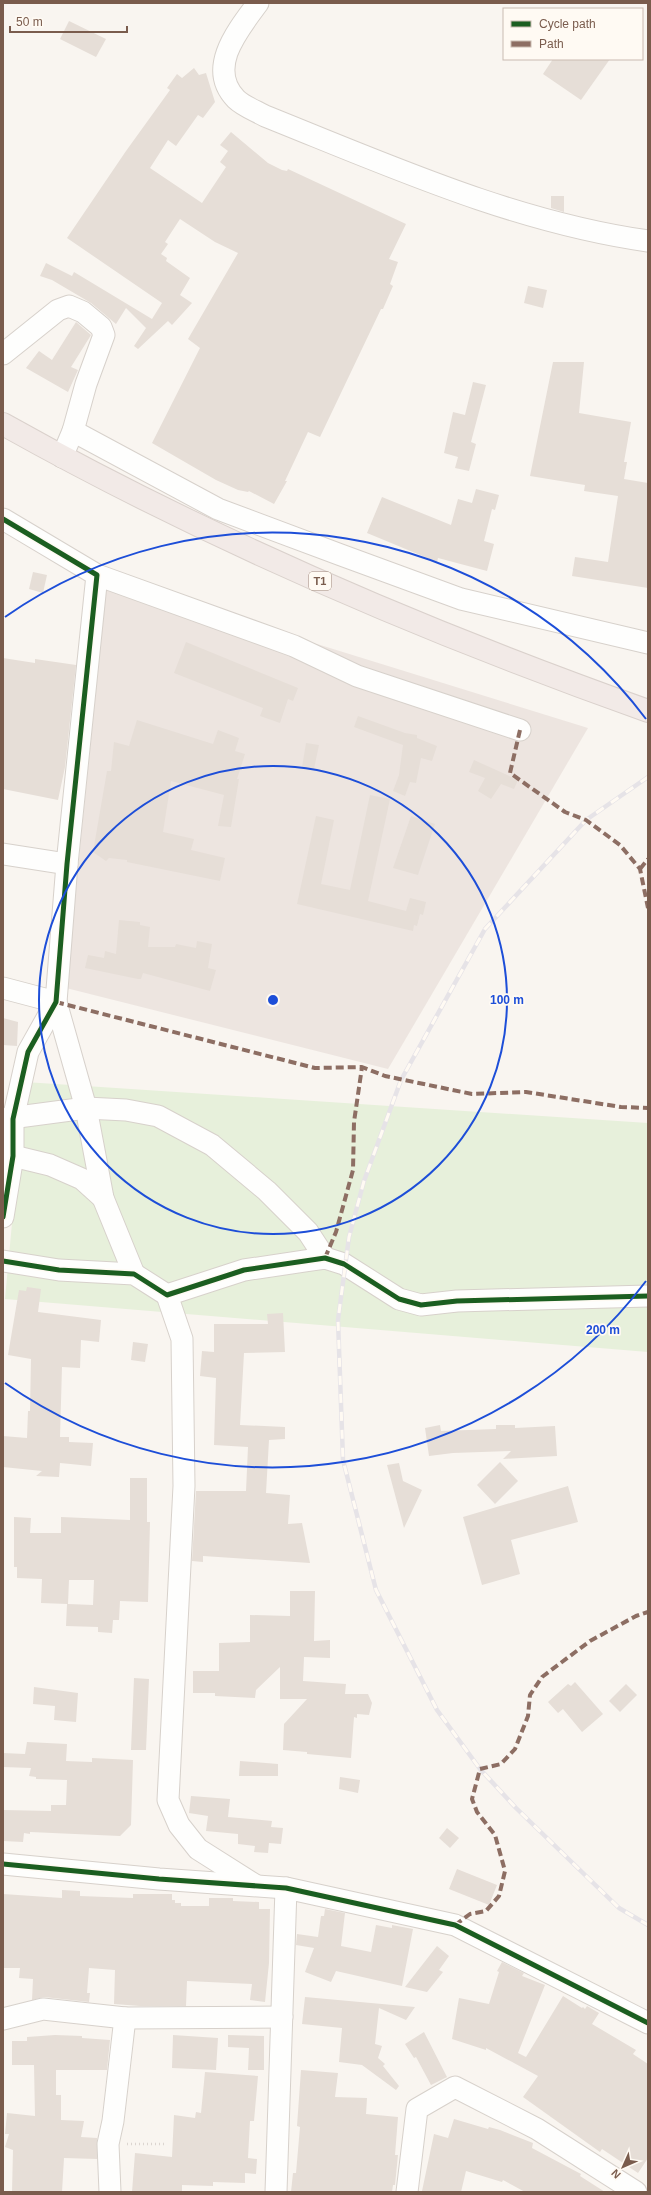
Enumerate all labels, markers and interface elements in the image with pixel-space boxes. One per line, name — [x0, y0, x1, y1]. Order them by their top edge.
scale bar — [10, 8, 127, 34]
legend — [503, 8, 643, 60]
text: 50 m — [16, 15, 43, 29]
text: Cycle path — [539, 17, 596, 31]
text: Path — [539, 37, 564, 51]
road number: T1 — [309, 572, 331, 590]
centre of rings — [266, 993, 280, 1007]
text: 100 m — [490, 993, 524, 1007]
text: 200 m — [586, 1323, 620, 1337]
north arrow — [603, 2147, 643, 2187]
text: N — [609, 2167, 623, 2181]

